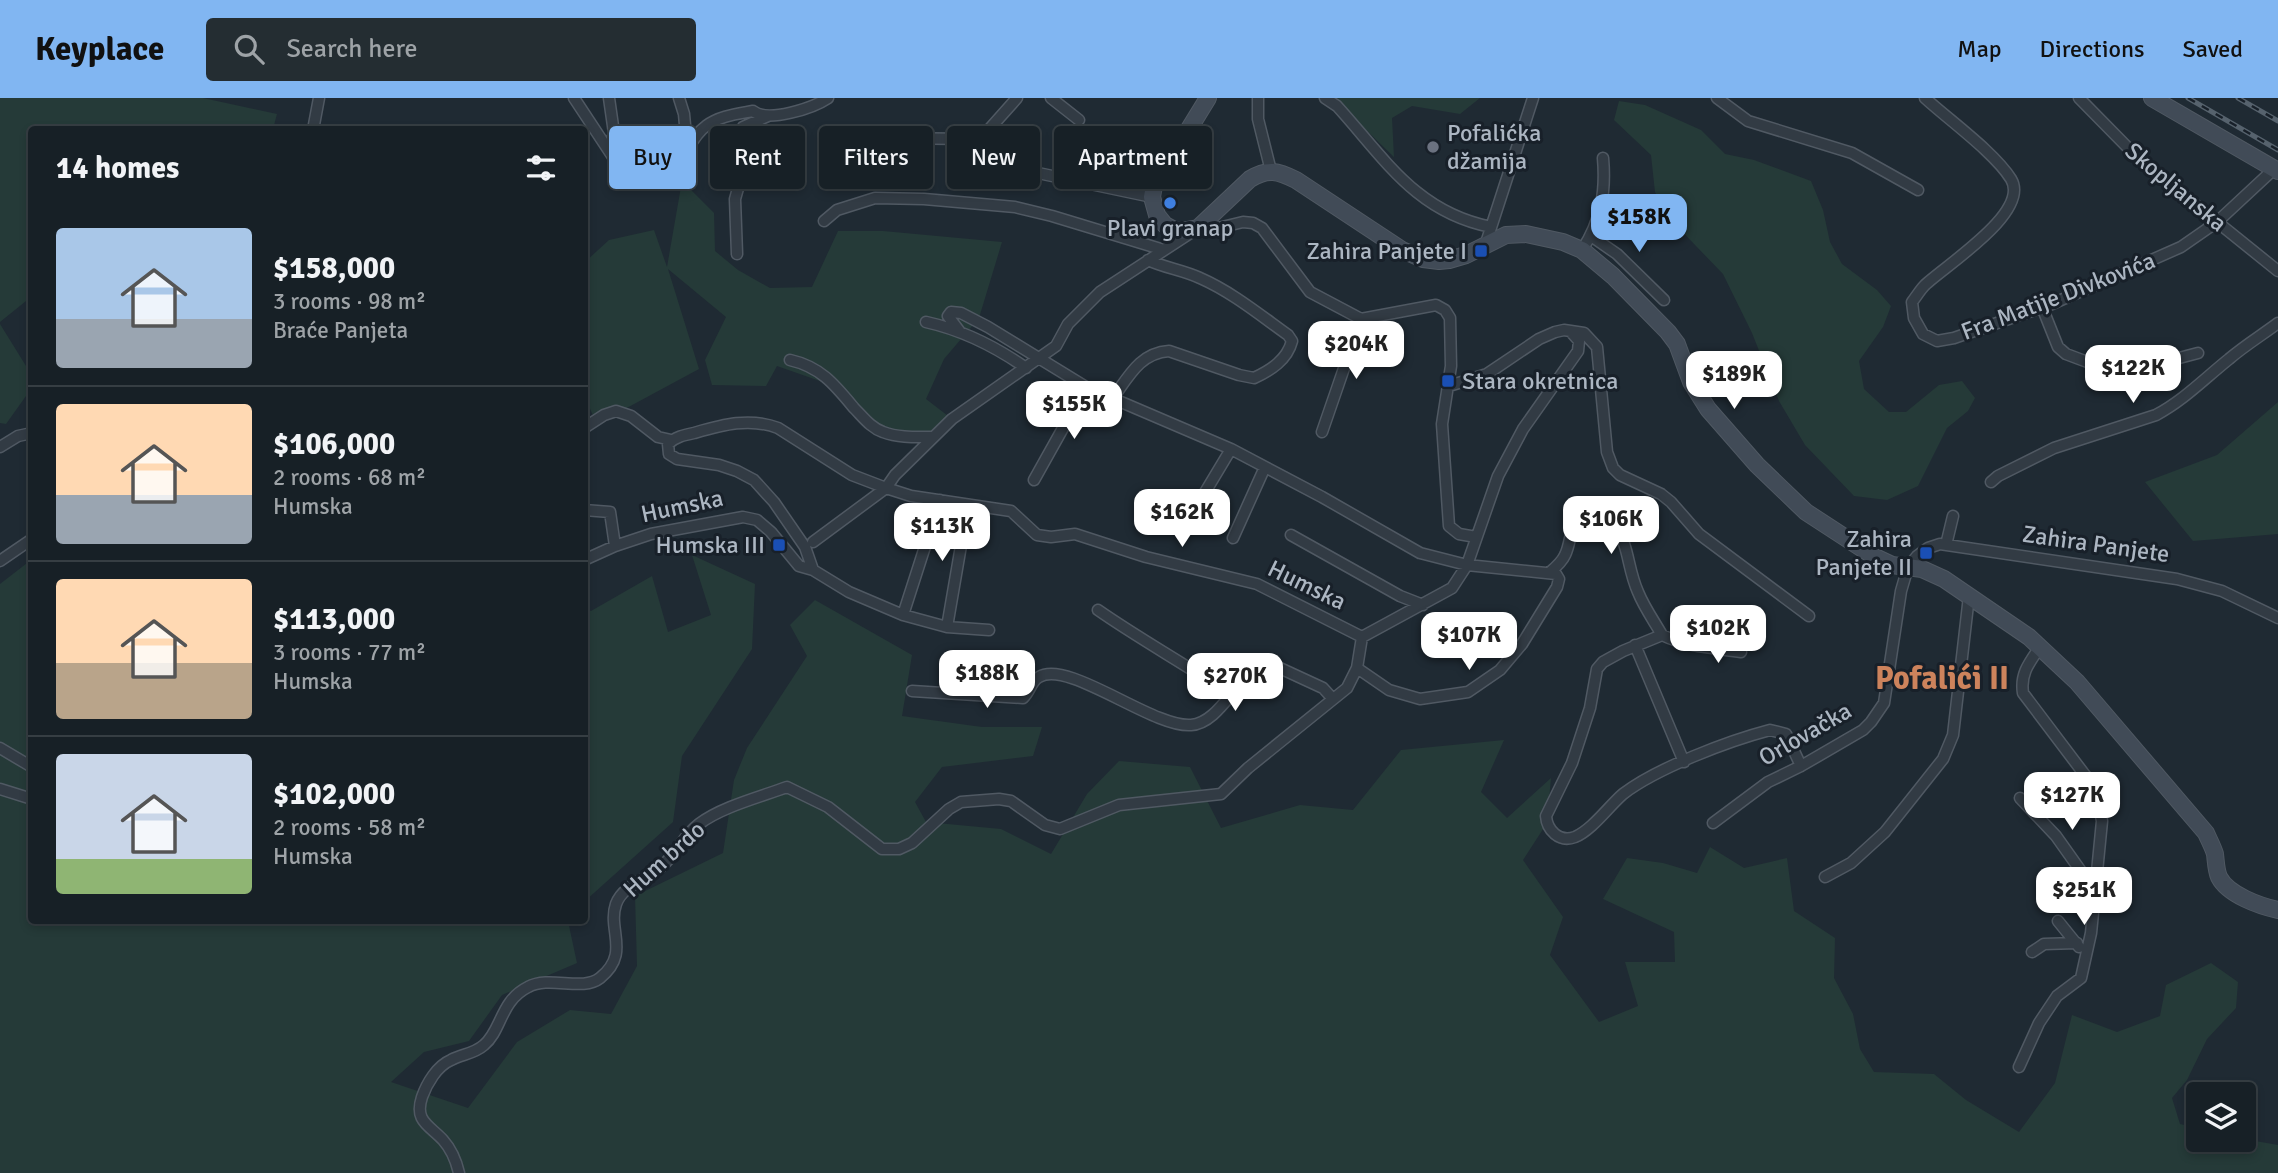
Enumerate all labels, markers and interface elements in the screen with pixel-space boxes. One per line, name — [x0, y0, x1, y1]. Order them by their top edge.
search box — [206, 18, 696, 81]
text: Keyplace — [35, 29, 164, 70]
icon: search — [230, 30, 268, 68]
text: Search here — [286, 33, 418, 65]
text: Map — [1957, 34, 2002, 64]
text: Directions — [2040, 34, 2145, 64]
text: Saved — [2183, 34, 2243, 64]
place label: Pofalićka džamija — [1447, 118, 1541, 176]
chip: Buy — [609, 126, 696, 189]
chip: Rent — [710, 126, 805, 189]
chip: Filters — [819, 126, 933, 189]
chip: New — [947, 126, 1040, 189]
chip: Apartment — [1054, 126, 1212, 189]
street label: Skopljanska — [2119, 136, 2233, 238]
marker: Pofalićka džamija — [1425, 139, 1441, 155]
icon: filters — [522, 149, 560, 187]
text: 14 homes — [56, 150, 179, 187]
pin: $158K — [1590, 194, 1688, 254]
marker: Plavi granap — [1162, 195, 1178, 211]
text: $158K — [1607, 202, 1671, 231]
place label: Plavi granap — [1107, 213, 1233, 243]
place label: Zahira Panjete I — [1306, 236, 1467, 266]
marker: Zahira Panjete I — [1473, 243, 1489, 259]
street label: Fra Matije Divkovića — [1957, 245, 2159, 347]
text: $158,000 — [273, 250, 395, 287]
icon: home — [112, 256, 196, 340]
text: 3 rooms · 98 m² — [273, 287, 426, 316]
text: Braće Panjeta — [273, 316, 408, 345]
pin: $204K — [1307, 322, 1405, 381]
text: $204K — [1324, 329, 1388, 358]
pin: $122K — [2084, 345, 2182, 405]
pin: $189K — [1685, 352, 1783, 411]
text: $122K — [2101, 353, 2165, 382]
text: $189K — [1702, 359, 1766, 388]
place label: Stara okretnica — [1462, 366, 1618, 396]
marker: Stara okretnica — [1440, 373, 1456, 389]
pin: $155K — [1025, 382, 1123, 441]
text: $155K — [1042, 389, 1106, 418]
text: $106,000 — [273, 426, 395, 463]
icon: home — [112, 432, 196, 516]
text: 2 rooms · 68 m² — [273, 463, 426, 492]
street label: Humska — [638, 483, 726, 529]
pin: $162K — [1133, 490, 1231, 549]
text: Humska — [273, 492, 353, 521]
pin: $106K — [1562, 496, 1660, 556]
text: $162K — [1150, 497, 1214, 526]
pin: $113K — [893, 504, 991, 563]
text: $106K — [1579, 504, 1643, 533]
text: $113K — [910, 511, 974, 540]
street label: Zahira Panjete — [2021, 519, 2171, 569]
place label: Zahira Panjete II — [1815, 524, 1912, 582]
place label: Humska III — [655, 530, 765, 560]
marker: Humska III — [771, 537, 787, 553]
marker: Zahira Panjete II — [1918, 545, 1934, 561]
street label: Humska — [1263, 553, 1351, 617]
text: $113,000 — [273, 601, 395, 638]
pin: $102K — [1669, 606, 1767, 665]
icon: home — [112, 607, 196, 691]
pin: $107K — [1420, 612, 1518, 672]
text: $102K — [1686, 613, 1750, 642]
text: $107K — [1437, 620, 1501, 649]
text: 3 rooms · 77 m² — [273, 638, 426, 667]
pin: $188K — [938, 650, 1036, 710]
pin: $270K — [1186, 654, 1284, 713]
text: $188K — [955, 658, 1019, 687]
district label: Pofalići II — [1875, 659, 2009, 698]
text: $270K — [1203, 661, 1267, 690]
text: Humska — [273, 667, 353, 696]
street label: Orlovačka — [1753, 695, 1857, 773]
pin: $127K — [2023, 772, 2121, 832]
text: $102,000 — [273, 776, 395, 813]
text: $127K — [2040, 780, 2104, 809]
icon: home — [112, 782, 196, 866]
text: 2 rooms · 58 m² — [273, 813, 426, 842]
street label: Hum brdo — [617, 814, 711, 904]
text: Humska — [273, 842, 353, 871]
pin: $251K — [2035, 868, 2133, 927]
text: $251K — [2052, 875, 2116, 904]
map controls — [2186, 1082, 2256, 1152]
button: layers — [2186, 1082, 2256, 1152]

